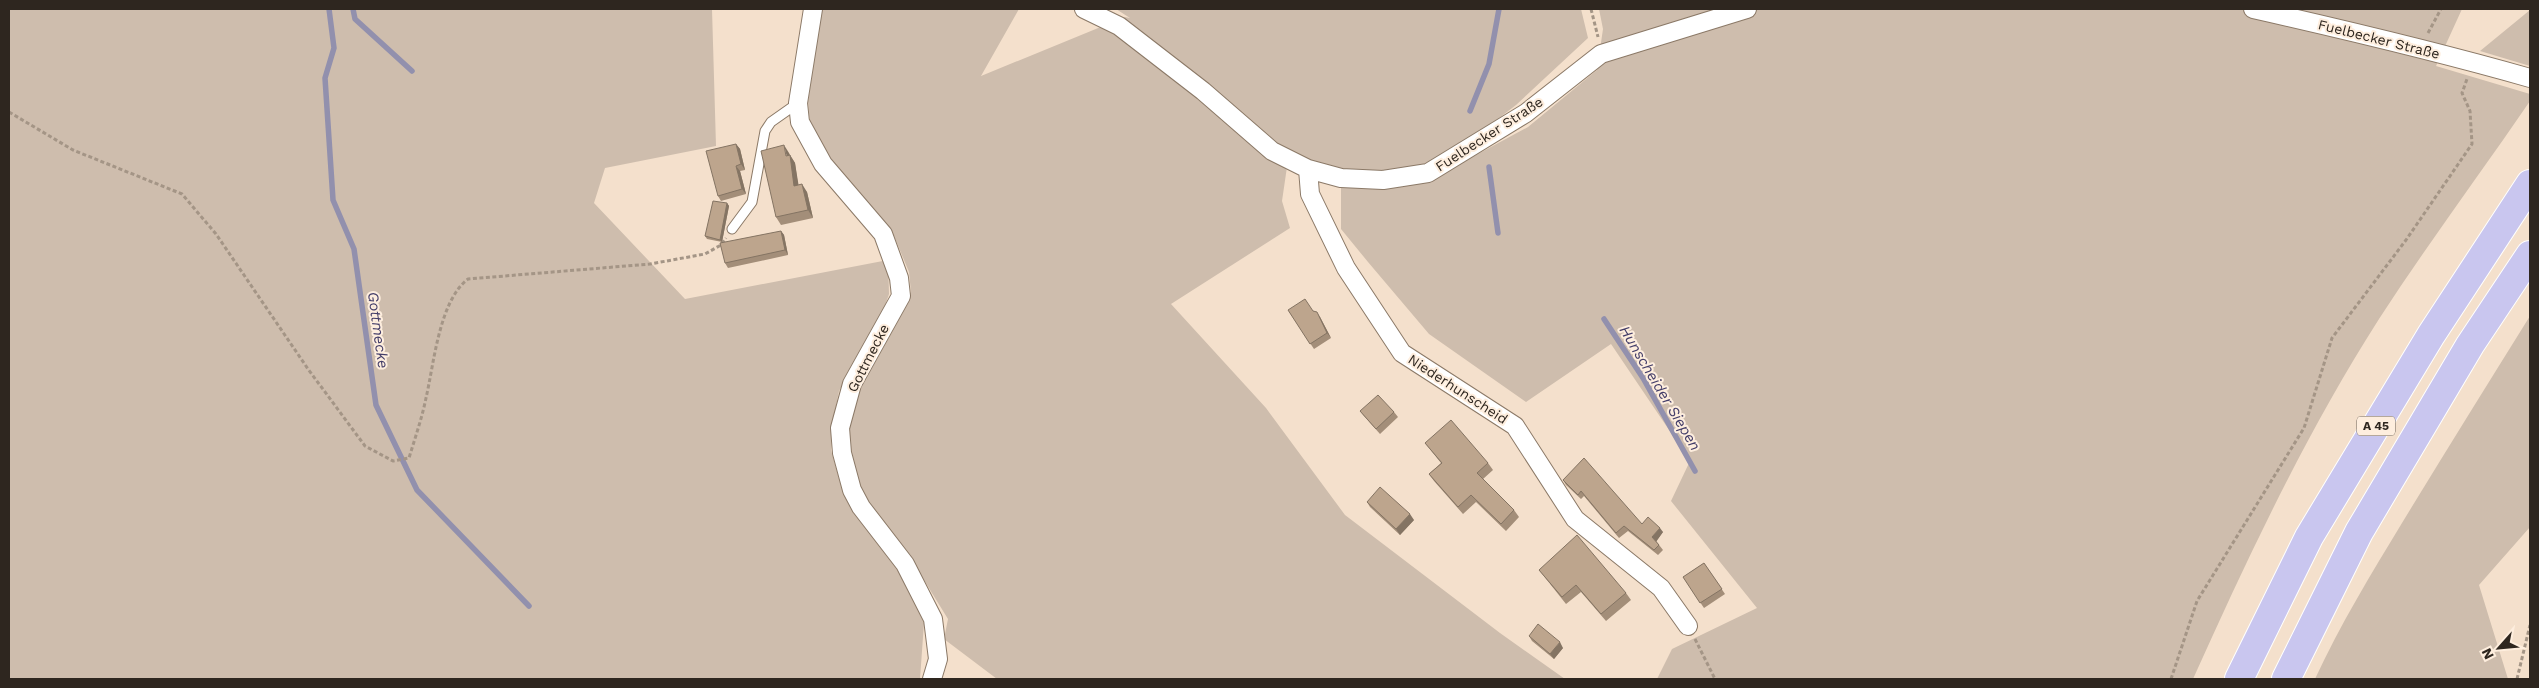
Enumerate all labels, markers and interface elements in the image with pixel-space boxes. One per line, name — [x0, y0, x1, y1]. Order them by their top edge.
street label: Fuelbecker Straße — [2317, 16, 2441, 62]
street label: Fuelbecker Straße — [1432, 93, 1546, 175]
water label: Gottmecke — [364, 291, 392, 369]
street label: Gottmecke — [844, 321, 892, 395]
water label: Hunscheider Siepen — [1616, 322, 1704, 454]
street label: Niederhunscheid — [1405, 351, 1511, 427]
road number: A 45 — [2357, 416, 2395, 436]
north arrow — [2474, 623, 2524, 673]
text: N — [2478, 646, 2497, 662]

